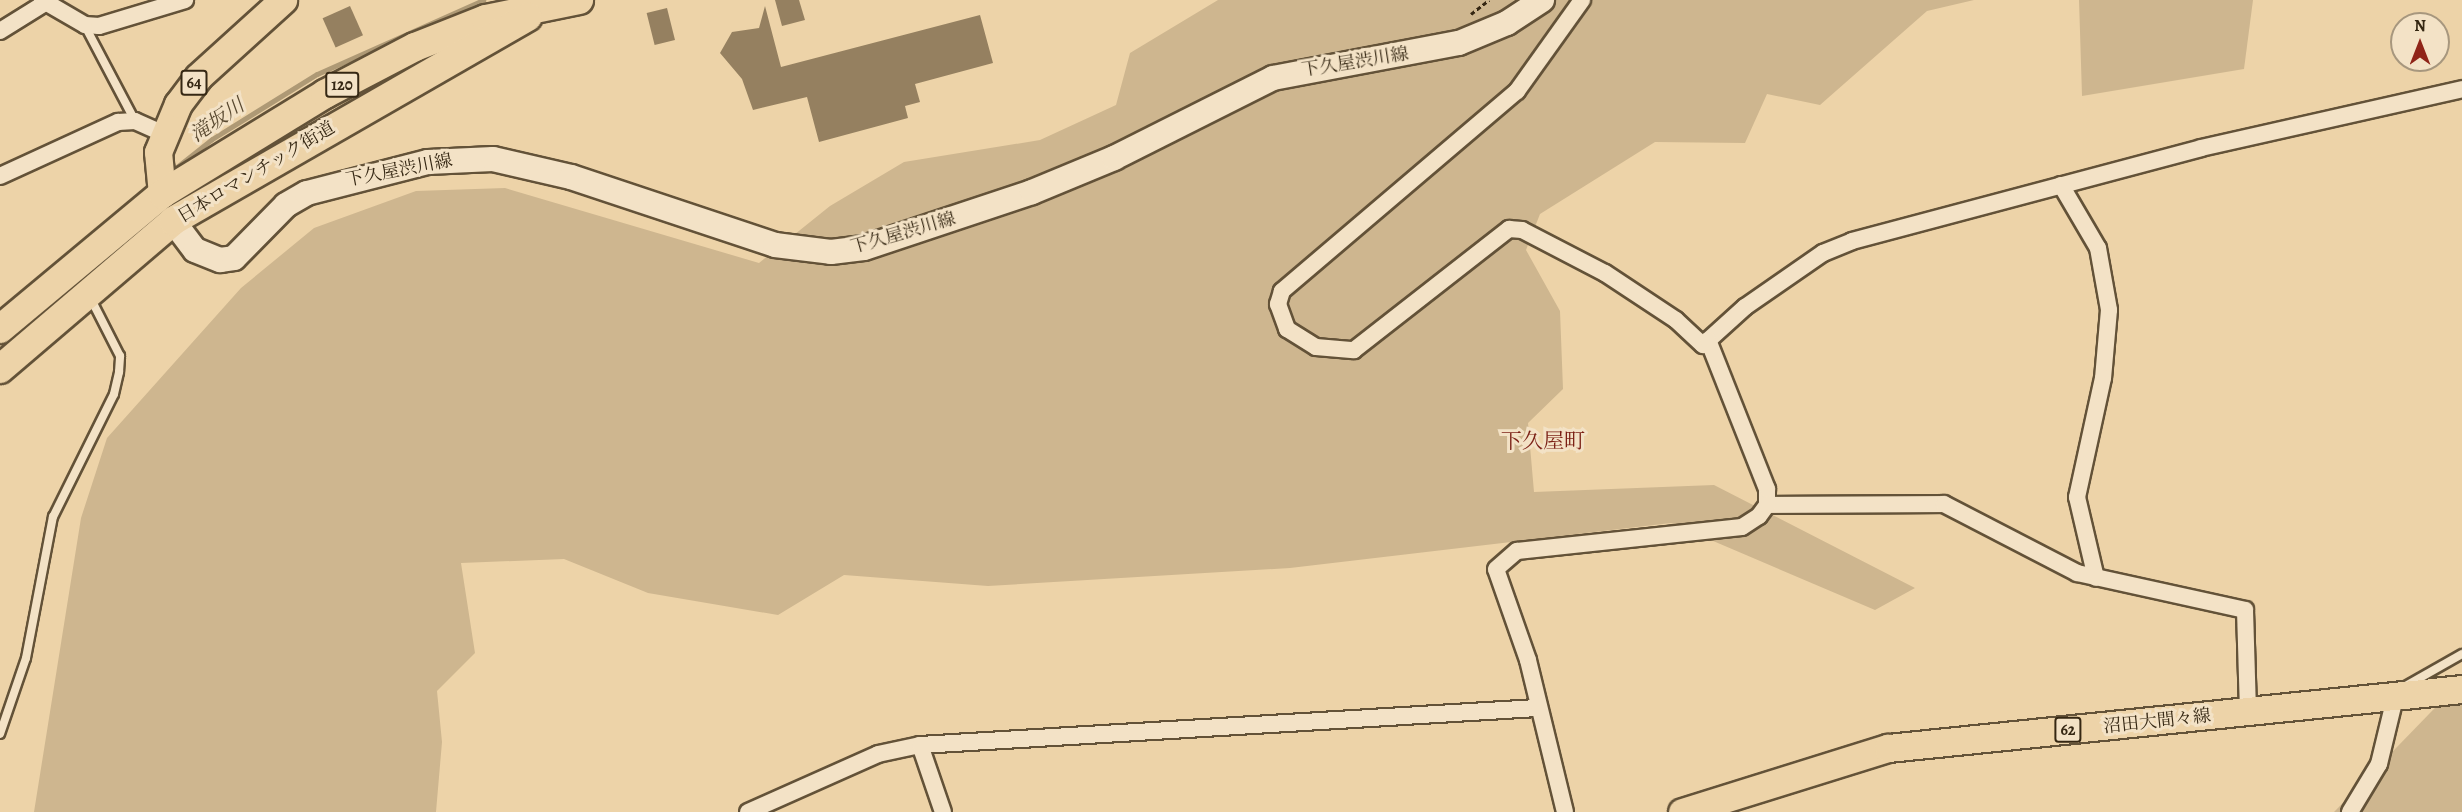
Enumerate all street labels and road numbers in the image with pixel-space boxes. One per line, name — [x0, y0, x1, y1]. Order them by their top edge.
street label: 下久屋渋川線 — [1300, 43, 1410, 81]
road number: 64 — [180, 70, 208, 96]
road number: 120 — [324, 72, 360, 98]
street label: 日本ロマンチック街道 — [173, 116, 339, 228]
street label: 下久屋渋川線 — [344, 149, 454, 191]
street label: 下久屋渋川線 — [848, 208, 958, 258]
street label: 沼田大間々線 — [2102, 705, 2212, 737]
road number: 62 — [2053, 717, 2083, 743]

